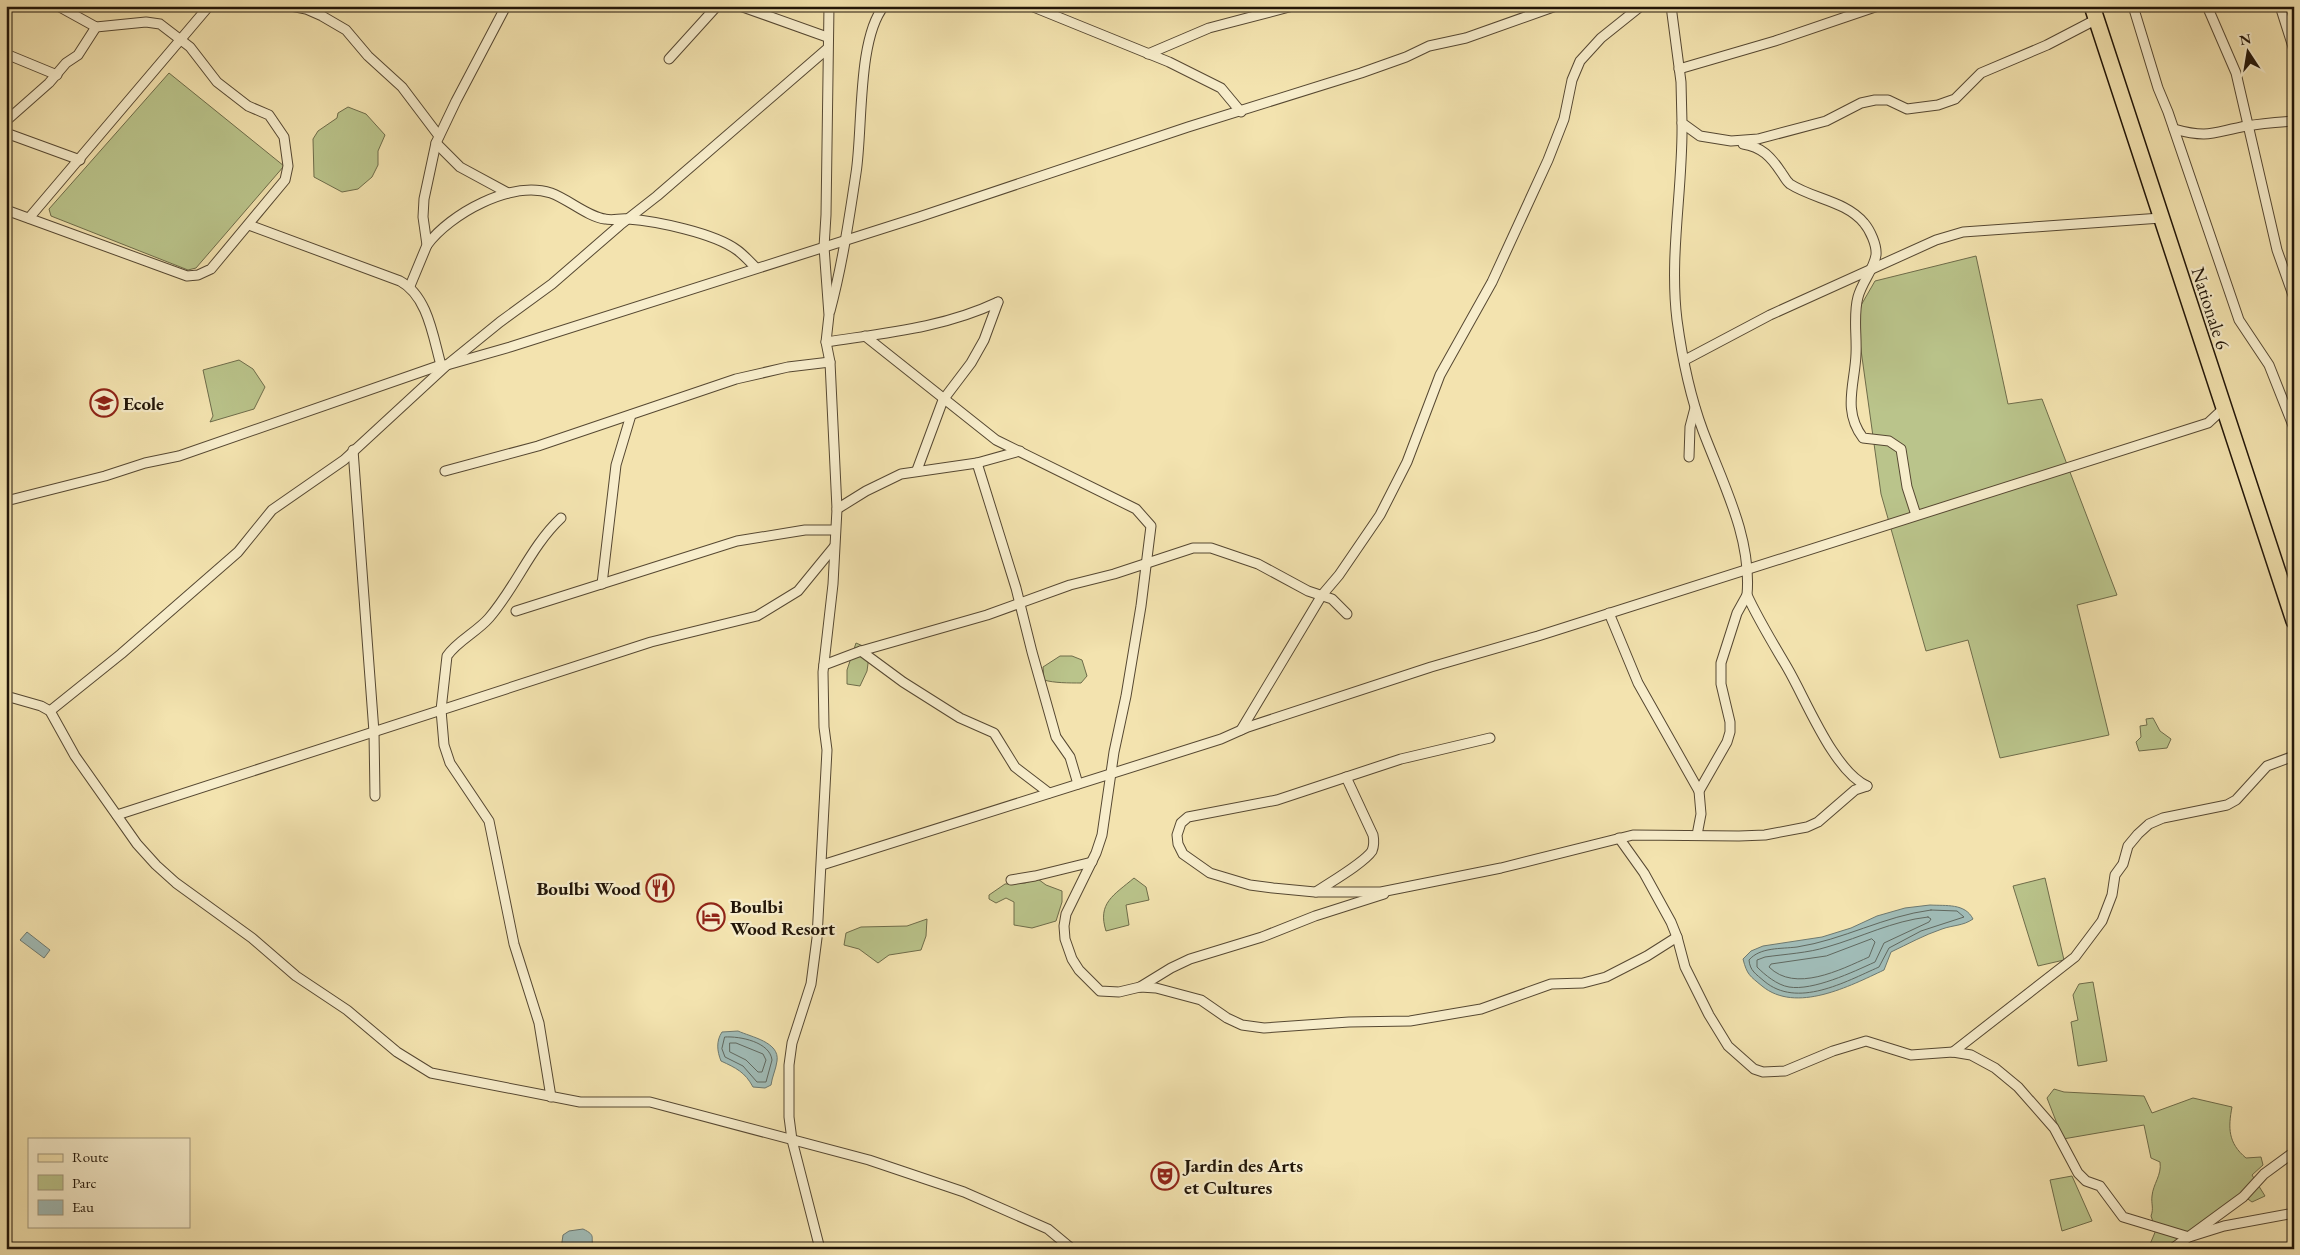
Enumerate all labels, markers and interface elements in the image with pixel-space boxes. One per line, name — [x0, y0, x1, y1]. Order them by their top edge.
north arrow — [2222, 28, 2272, 78]
text: N — [2238, 29, 2253, 49]
street label: Nationale 6 — [2185, 264, 2236, 353]
school or university icon: Ecole — [89, 388, 119, 418]
place label: Ecole — [123, 391, 164, 416]
restaurant icon: Boulbi Wood — [645, 873, 675, 903]
place label: Boulbi Wood — [536, 876, 641, 901]
place label: Boulbi Wood Resort — [730, 894, 835, 941]
hotel icon: Boulbi Wood Resort — [696, 902, 726, 932]
legend — [28, 1138, 190, 1228]
text: Route — [72, 1147, 109, 1166]
place label: Jardin des Arts et Cultures — [1182, 1153, 1303, 1200]
theatre icon: Jardin des Arts et Cultures — [1150, 1161, 1180, 1191]
text: Parc — [72, 1173, 97, 1192]
text: Eau — [72, 1197, 94, 1216]

